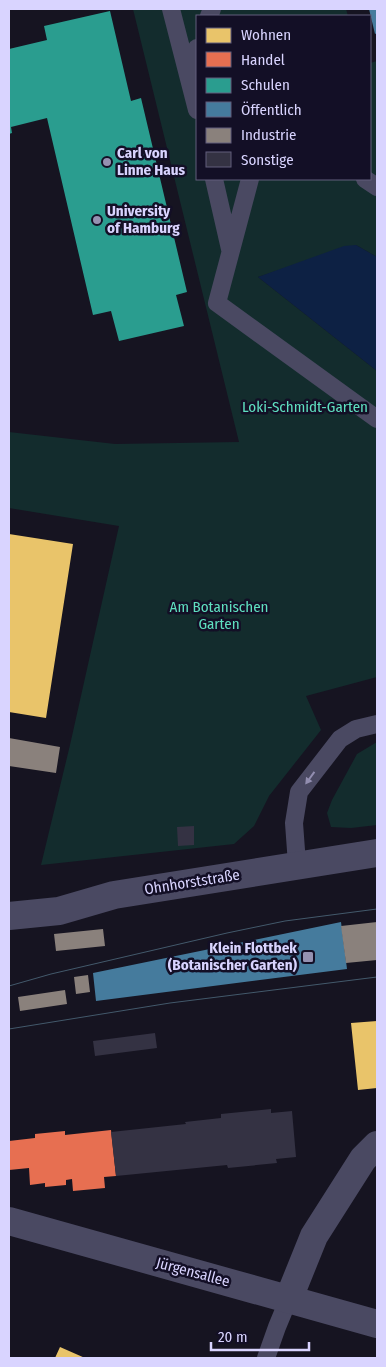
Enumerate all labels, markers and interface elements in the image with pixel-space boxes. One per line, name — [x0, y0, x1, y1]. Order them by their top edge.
legend — [196, 15, 371, 180]
text: Wohnen — [241, 26, 291, 44]
text: Handel — [241, 51, 285, 69]
text: Schulen — [241, 76, 290, 94]
text: Öffentlich — [241, 101, 302, 119]
text: Industrie — [241, 126, 296, 144]
place label: Carl von Linne Haus — [117, 144, 186, 179]
text: Sonstige — [241, 151, 294, 169]
marker: Carl von Linne Haus — [101, 156, 113, 168]
place label: University of Hamburg — [107, 202, 180, 237]
marker: University of Hamburg — [91, 214, 103, 226]
park label: Loki-Schmidt-Garten — [242, 398, 368, 416]
park label: Am Botanischen Garten — [170, 598, 268, 633]
one-way arrow — [304, 771, 315, 784]
street label: Ohnhorststraße — [143, 866, 241, 898]
place label: Klein Flottbek (Botanischer Garten) — [168, 939, 297, 974]
marker: Klein Flottbek (Botanischer Garten) — [301, 950, 315, 964]
street label: Jürgensallee — [154, 1254, 232, 1290]
scale bar — [211, 1320, 308, 1352]
text: 20 m — [218, 1328, 248, 1346]

